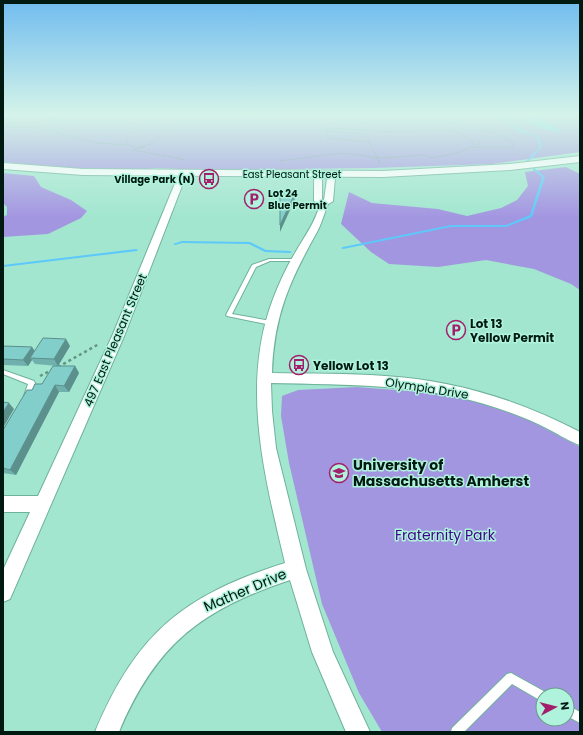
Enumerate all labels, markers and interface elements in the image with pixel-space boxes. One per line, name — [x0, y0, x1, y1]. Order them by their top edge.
street label: East Pleasant Street — [243, 167, 342, 182]
bus stop icon: Village Park (N) — [198, 168, 220, 190]
place label: Village Park (N) — [114, 172, 195, 187]
place label: Lot 24 Blue Permit — [268, 186, 327, 213]
parking icon: Lot 24 Blue Permit — [243, 188, 265, 210]
street label: 497 East Pleasant Street — [79, 271, 151, 409]
place label: Lot 13 Yellow Permit — [470, 315, 554, 346]
parking icon: Lot 13 Yellow Permit — [445, 319, 467, 341]
bus stop icon: Yellow Lot 13 — [288, 354, 310, 376]
place label: Yellow Lot 13 — [313, 357, 389, 374]
street label: Olympia Drive — [384, 373, 470, 403]
place label: University of Massachusetts Amherst — [353, 455, 529, 491]
school or university icon: University of Massachusetts Amherst — [328, 462, 350, 484]
park label: Fraternity Park — [395, 525, 496, 545]
street label: Mather Drive — [200, 563, 290, 616]
north arrow — [535, 687, 575, 727]
text: N — [556, 701, 573, 711]

